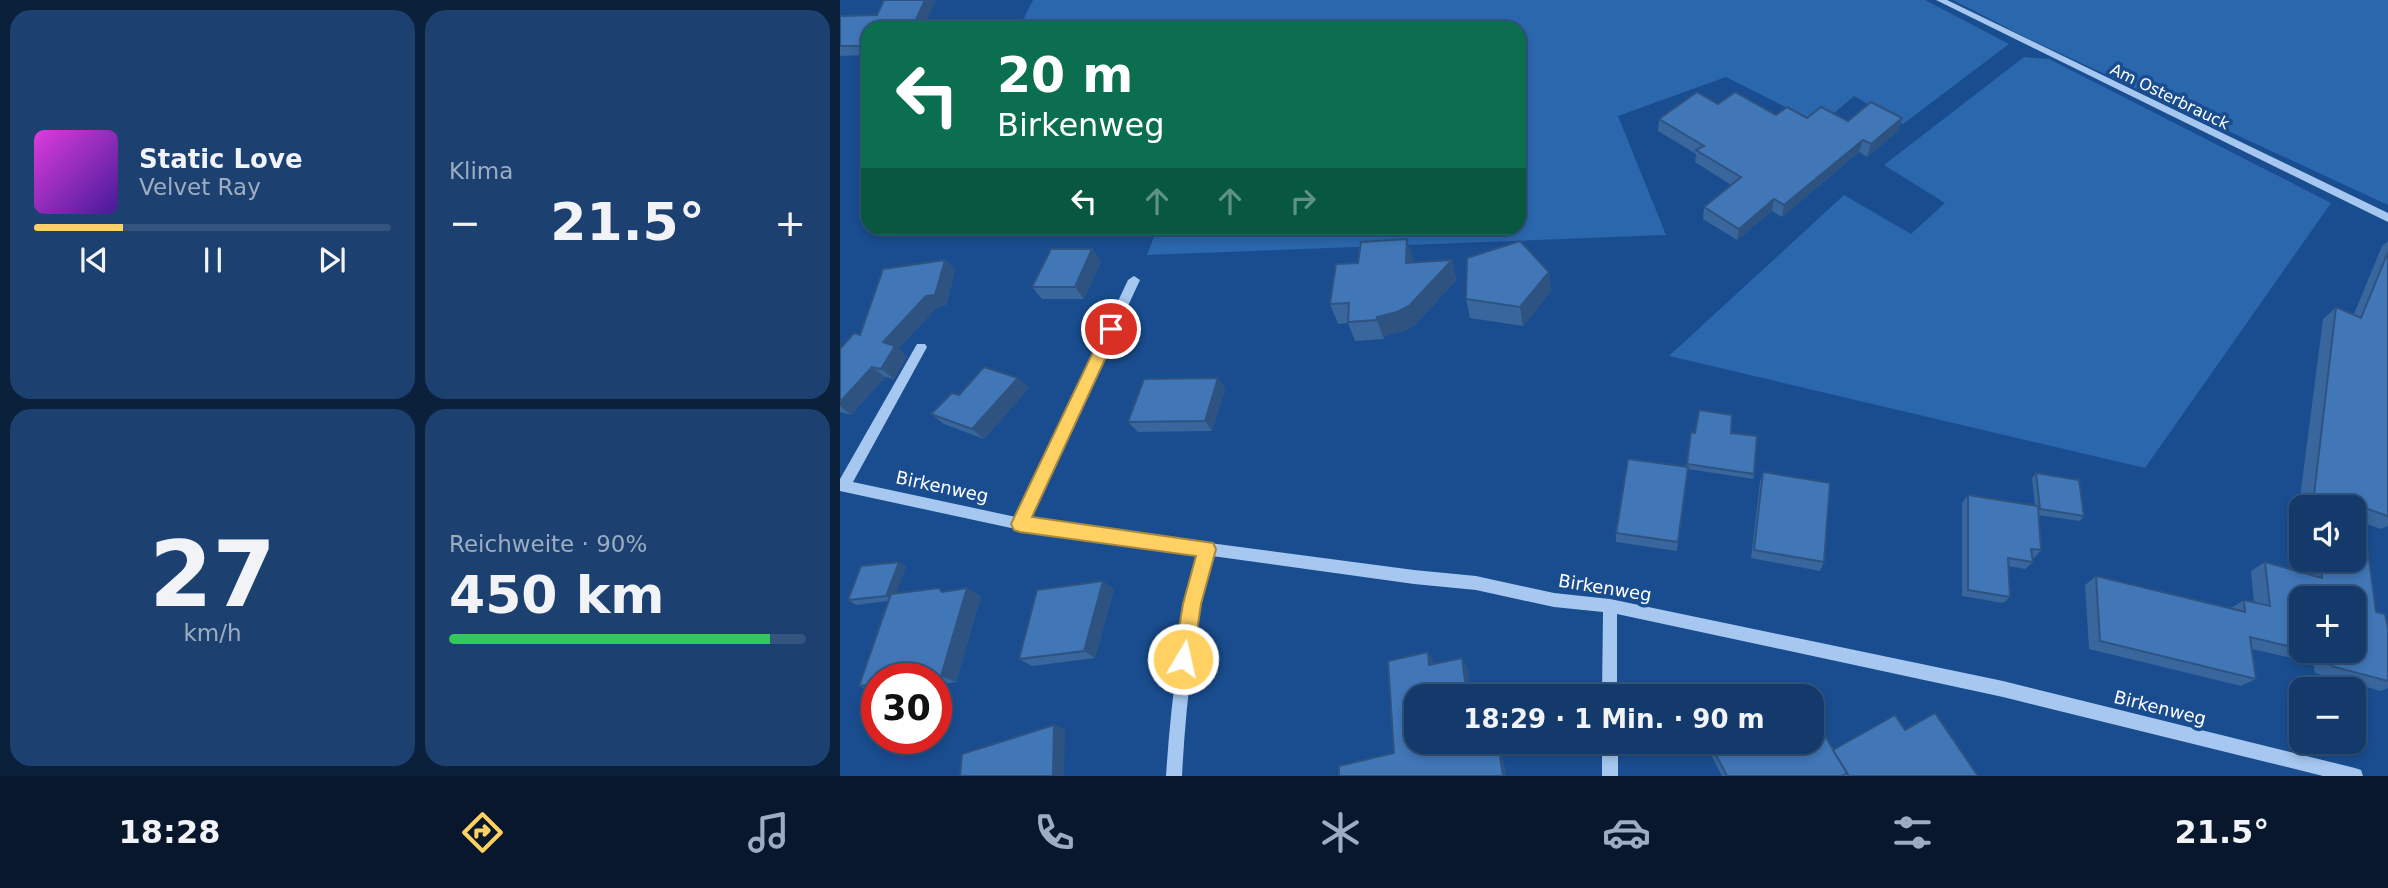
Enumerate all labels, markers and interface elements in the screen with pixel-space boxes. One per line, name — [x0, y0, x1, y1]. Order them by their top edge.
text: 20 m — [997, 47, 1133, 104]
icon: left — [882, 49, 973, 140]
street label: Am Osterbrauck — [2107, 59, 2233, 134]
text: Birkenweg — [997, 106, 1165, 144]
text: Static Love — [139, 144, 303, 174]
text: Klima — [449, 158, 513, 184]
text: Velvet Ray — [139, 174, 261, 200]
icon: left — [1065, 182, 1103, 220]
icon: ahead — [1138, 182, 1176, 220]
icon: ahead — [1211, 182, 1249, 220]
icon: right — [1284, 182, 1322, 220]
text: 21.5° — [550, 192, 705, 252]
text: − — [449, 201, 481, 245]
text: + — [774, 201, 806, 245]
icon: previous — [75, 241, 113, 279]
icon: pause — [194, 241, 232, 279]
icon: next — [313, 241, 351, 279]
pin — [1081, 299, 1141, 359]
icon: arrive — [1092, 310, 1130, 348]
street label: Birkenweg — [894, 466, 990, 507]
map controls — [2289, 495, 2366, 754]
button: sound — [2289, 495, 2366, 572]
text: 27 — [149, 522, 276, 627]
text: Reichweite · 90% — [449, 531, 647, 557]
text: 450 km — [449, 565, 664, 625]
street label: Birkenweg — [1557, 570, 1653, 605]
button: + — [2289, 586, 2366, 663]
text: km/h — [183, 620, 242, 646]
position arrow — [1146, 622, 1220, 696]
speed limit sign: 30 — [861, 663, 952, 754]
button: − — [2289, 677, 2366, 754]
street label: Birkenweg — [2112, 686, 2208, 729]
text: 18:29 · 1 Min. · 90 m — [1463, 704, 1765, 734]
icon: directions — [458, 808, 507, 857]
icon: music — [744, 808, 793, 857]
icon: phone — [1030, 808, 1079, 857]
icon: climate — [1316, 808, 1365, 857]
icon: car — [1602, 808, 1651, 857]
icon: filters — [1888, 808, 1937, 857]
text: 18:28 — [119, 813, 220, 851]
text: 21.5° — [2174, 813, 2269, 851]

